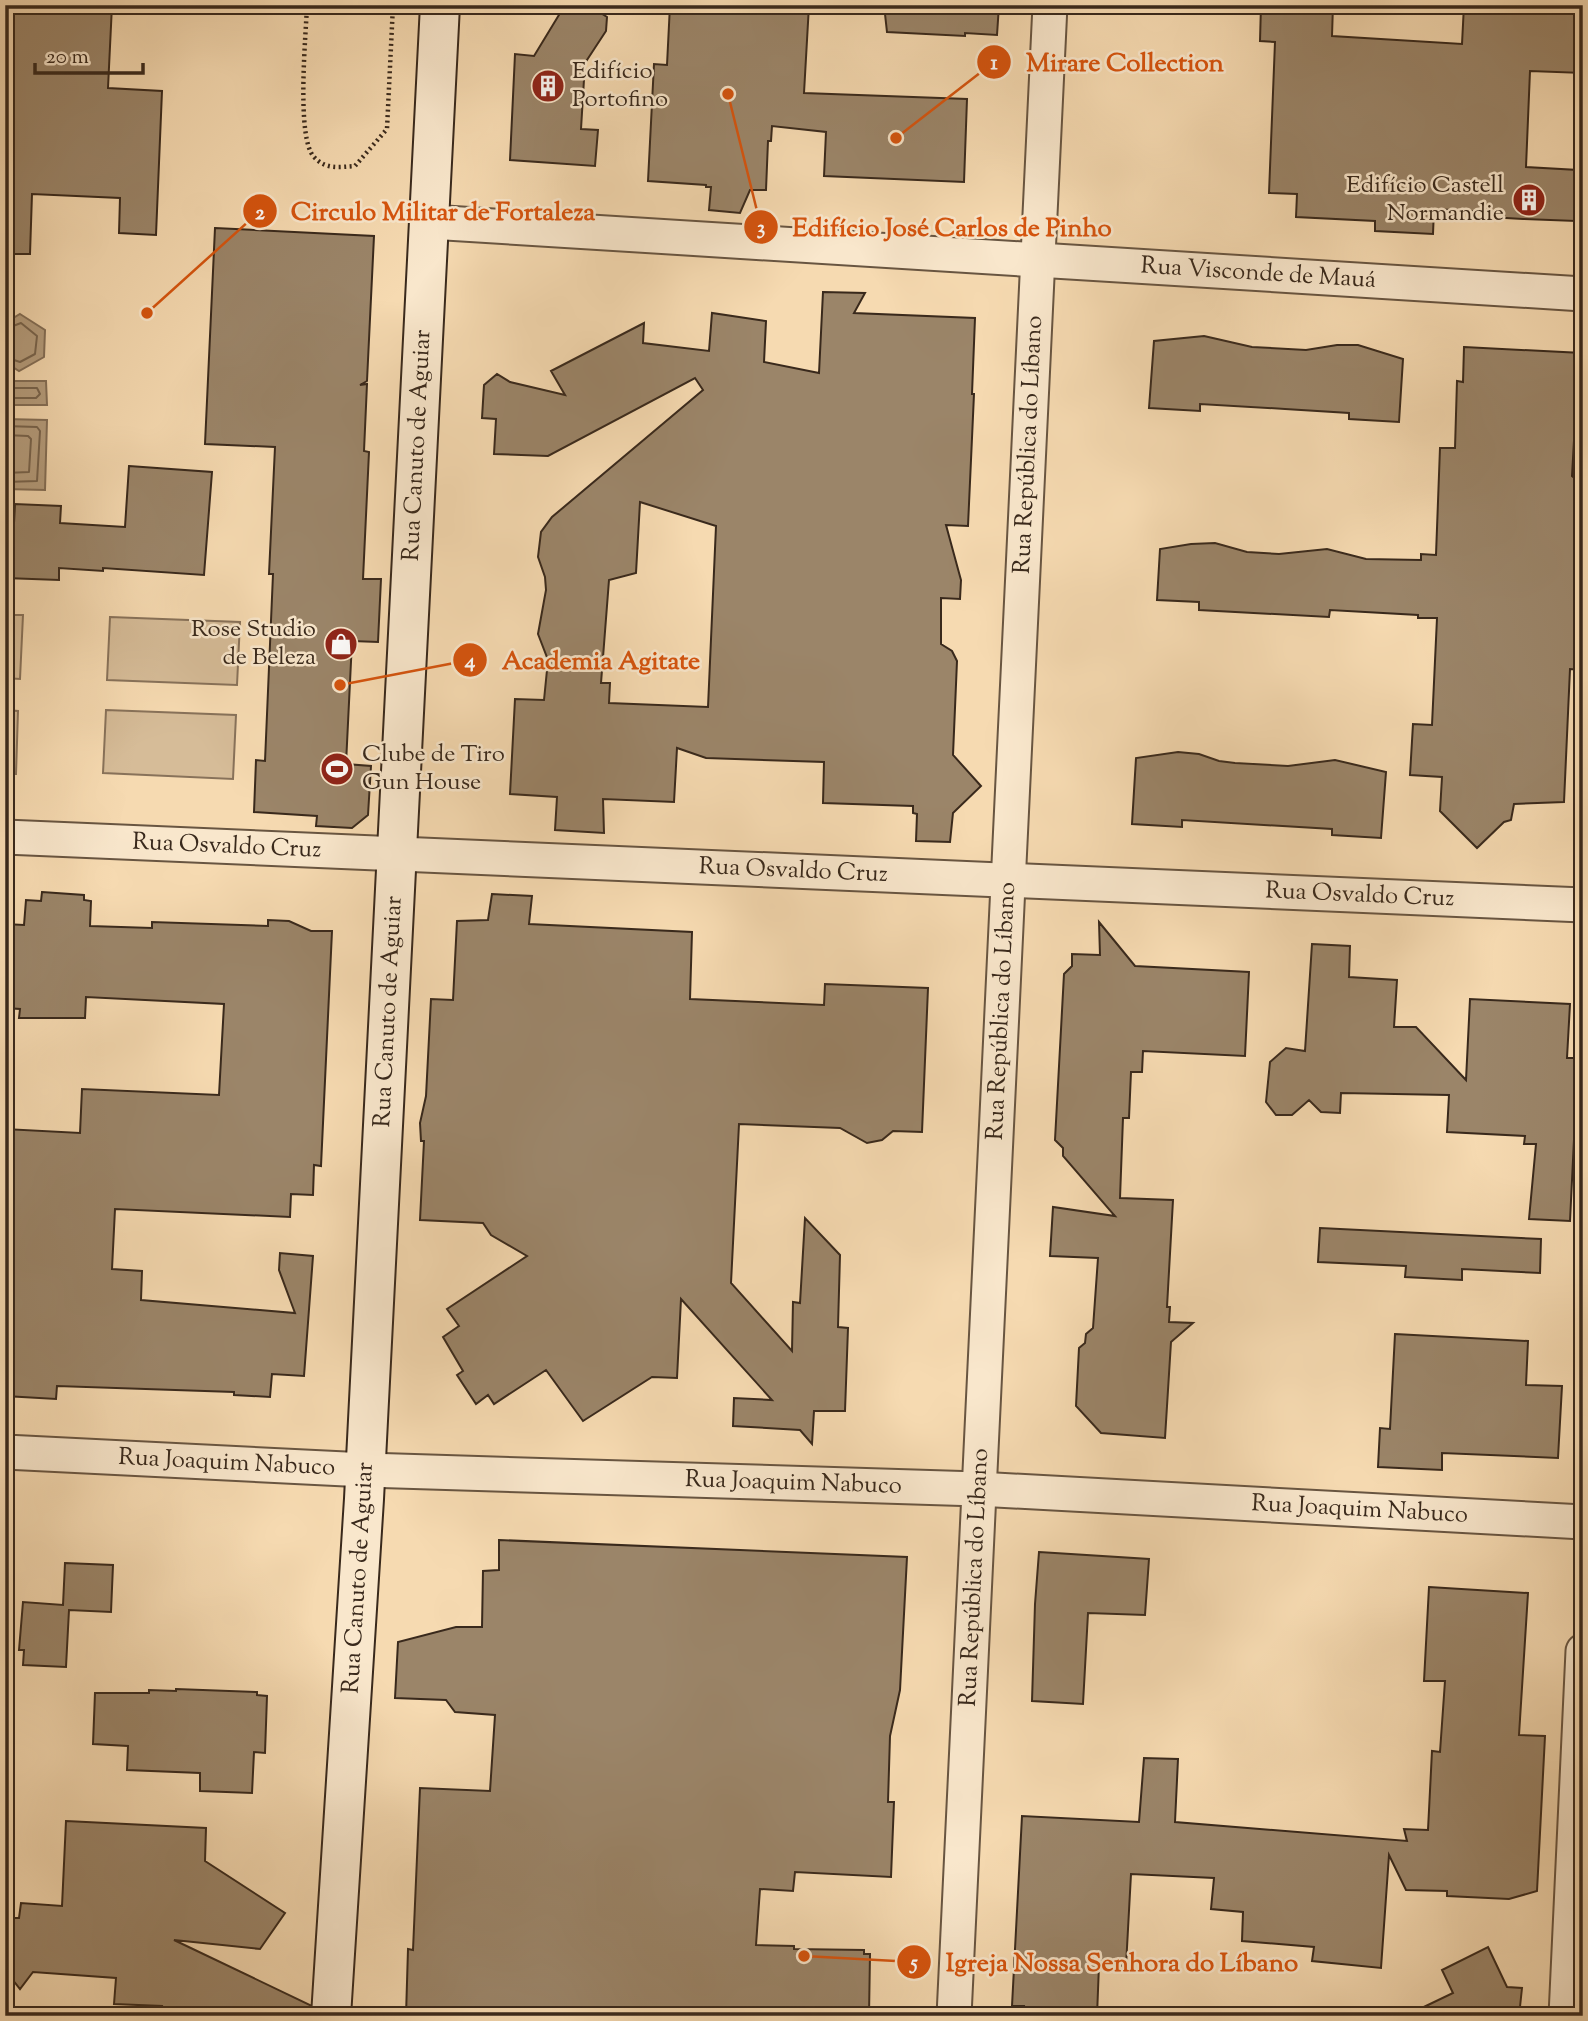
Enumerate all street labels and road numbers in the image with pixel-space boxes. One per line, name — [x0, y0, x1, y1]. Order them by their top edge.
street label: Rua Visconde de Mauá — [1140, 249, 1377, 298]
street label: Rua República do Líbano — [1006, 315, 1052, 575]
street label: Rua Canuto de Aguiar — [395, 329, 440, 562]
street label: Rua Osvaldo Cruz — [132, 826, 322, 868]
street label: Rua Osvaldo Cruz — [698, 850, 888, 892]
street label: Rua Osvaldo Cruz — [1265, 874, 1455, 916]
street label: Rua República do Líbano — [979, 881, 1025, 1141]
street label: Rua Canuto de Aguiar — [366, 895, 412, 1128]
street label: Rua Joaquim Nabuco — [117, 1441, 336, 1485]
street label: Rua República do Líbano — [952, 1448, 998, 1707]
street label: Rua Canuto de Aguiar — [335, 1461, 383, 1695]
street label: Rua Joaquim Nabuco — [684, 1463, 902, 1504]
street label: Rua Joaquim Nabuco — [1250, 1487, 1469, 1533]

